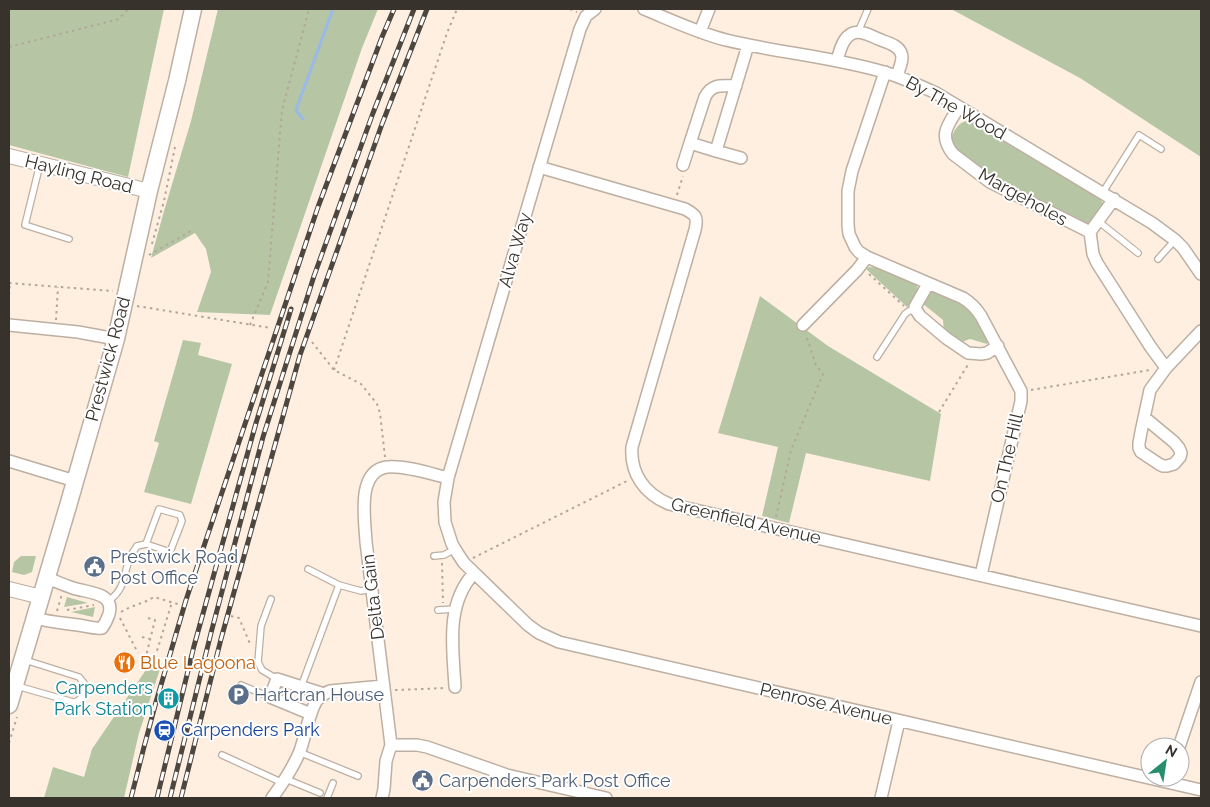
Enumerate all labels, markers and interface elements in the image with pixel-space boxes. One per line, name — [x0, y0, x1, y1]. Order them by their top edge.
street label: By The Wood — [902, 71, 1010, 144]
street label: Hayling Road — [23, 150, 135, 197]
street label: Margeholes — [975, 163, 1072, 230]
street label: Alva Way — [494, 210, 535, 290]
street label: Prestwick Road — [81, 294, 134, 424]
street label: On The Hill — [986, 411, 1027, 505]
street label: Greenfield Avenue — [669, 493, 824, 548]
place label: Prestwick Road Post Office — [110, 546, 238, 588]
street label: Delta Gain — [357, 553, 388, 641]
public building icon: Prestwick Road Post Office — [82, 555, 106, 579]
restaurant icon: Blue Lagoona — [112, 651, 136, 675]
place label: Blue Lagoona — [140, 652, 256, 673]
place label: Carpenders Park Station — [54, 677, 153, 719]
street label: Penrose Avenue — [758, 678, 895, 729]
parking icon: Hartcran House — [226, 683, 250, 707]
place label: Hartcran House — [254, 684, 384, 705]
building icon: Carpenders Park Station — [157, 686, 181, 710]
station icon: Carpenders Park — [153, 718, 177, 742]
place label: Carpenders Park — [181, 719, 320, 740]
north arrow — [1140, 737, 1190, 787]
text: N — [1163, 741, 1180, 760]
public building icon: Carpenders Park Post Office — [411, 769, 435, 793]
place label: Carpenders Park Post Office — [439, 770, 671, 791]

